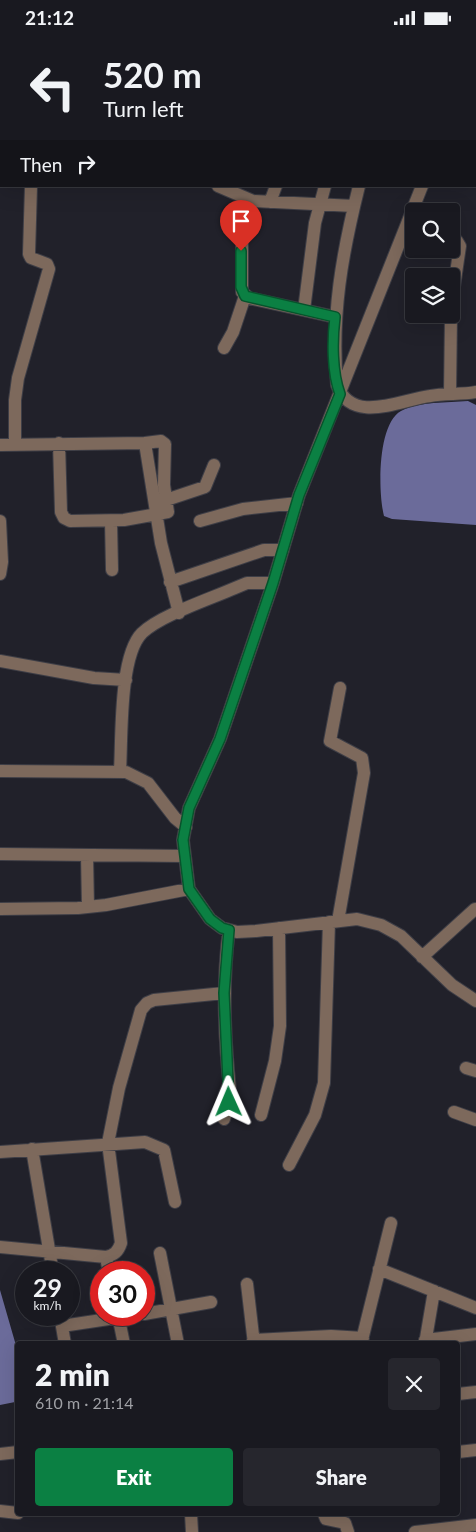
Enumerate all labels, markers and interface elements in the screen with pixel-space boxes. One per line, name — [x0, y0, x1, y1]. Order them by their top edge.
text: 21:12 — [25, 6, 74, 29]
text: 520 m — [103, 53, 202, 95]
icon: left — [20, 55, 85, 120]
text: Turn left — [103, 95, 184, 122]
icon: right — [72, 150, 100, 178]
text: Then — [20, 153, 62, 176]
pin — [220, 200, 262, 251]
map controls — [405, 203, 460, 323]
button: search — [405, 203, 460, 258]
icon: arrive — [227, 207, 255, 235]
button: layers — [405, 268, 460, 323]
position arrow — [202, 1075, 254, 1127]
speed limit sign: 30 — [90, 1261, 155, 1326]
text: 29 — [33, 1272, 62, 1302]
text: km/h — [33, 1298, 62, 1313]
text: 2 min — [35, 1356, 110, 1392]
button: close — [388, 1358, 440, 1410]
text: 610 m · 21:14 — [35, 1393, 134, 1412]
button: Exit — [35, 1448, 233, 1506]
button: Share — [243, 1448, 440, 1506]

